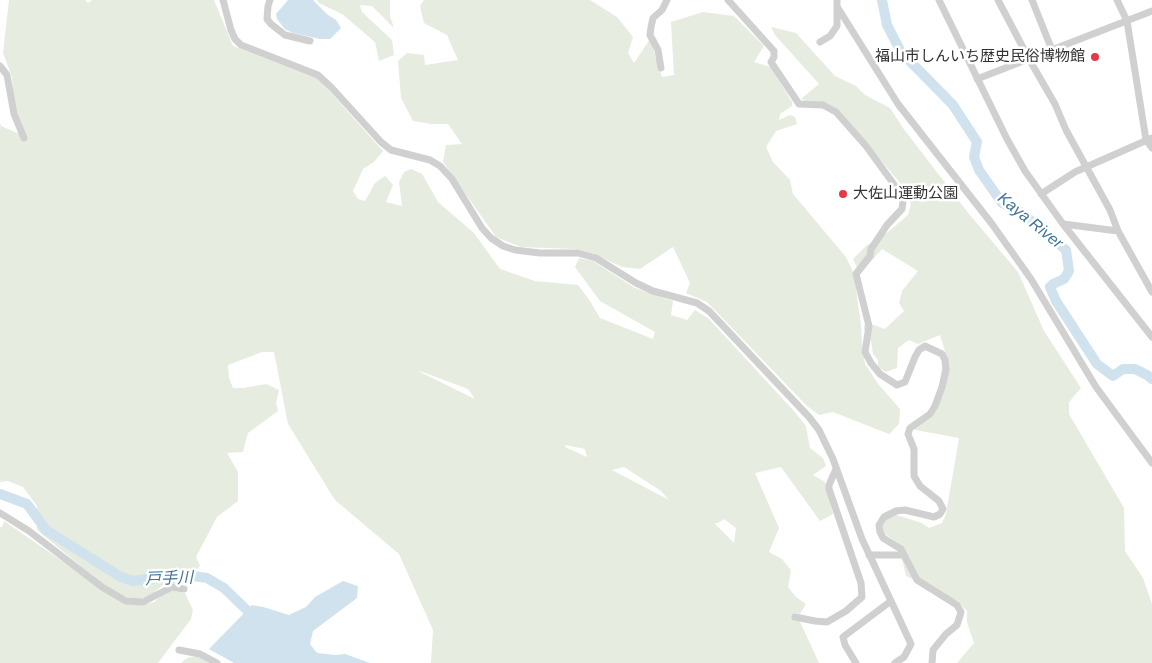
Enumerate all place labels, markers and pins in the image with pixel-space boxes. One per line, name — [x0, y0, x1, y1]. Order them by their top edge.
place label: 福山市しんいち歴史民俗博物館 — [875, 48, 1085, 66]
marker: 福山市しんいち歴史民俗博物館 — [1089, 51, 1101, 63]
place label: 大佐山運動公園 — [853, 185, 958, 203]
marker: 大佐山運動公園 — [837, 188, 849, 200]

